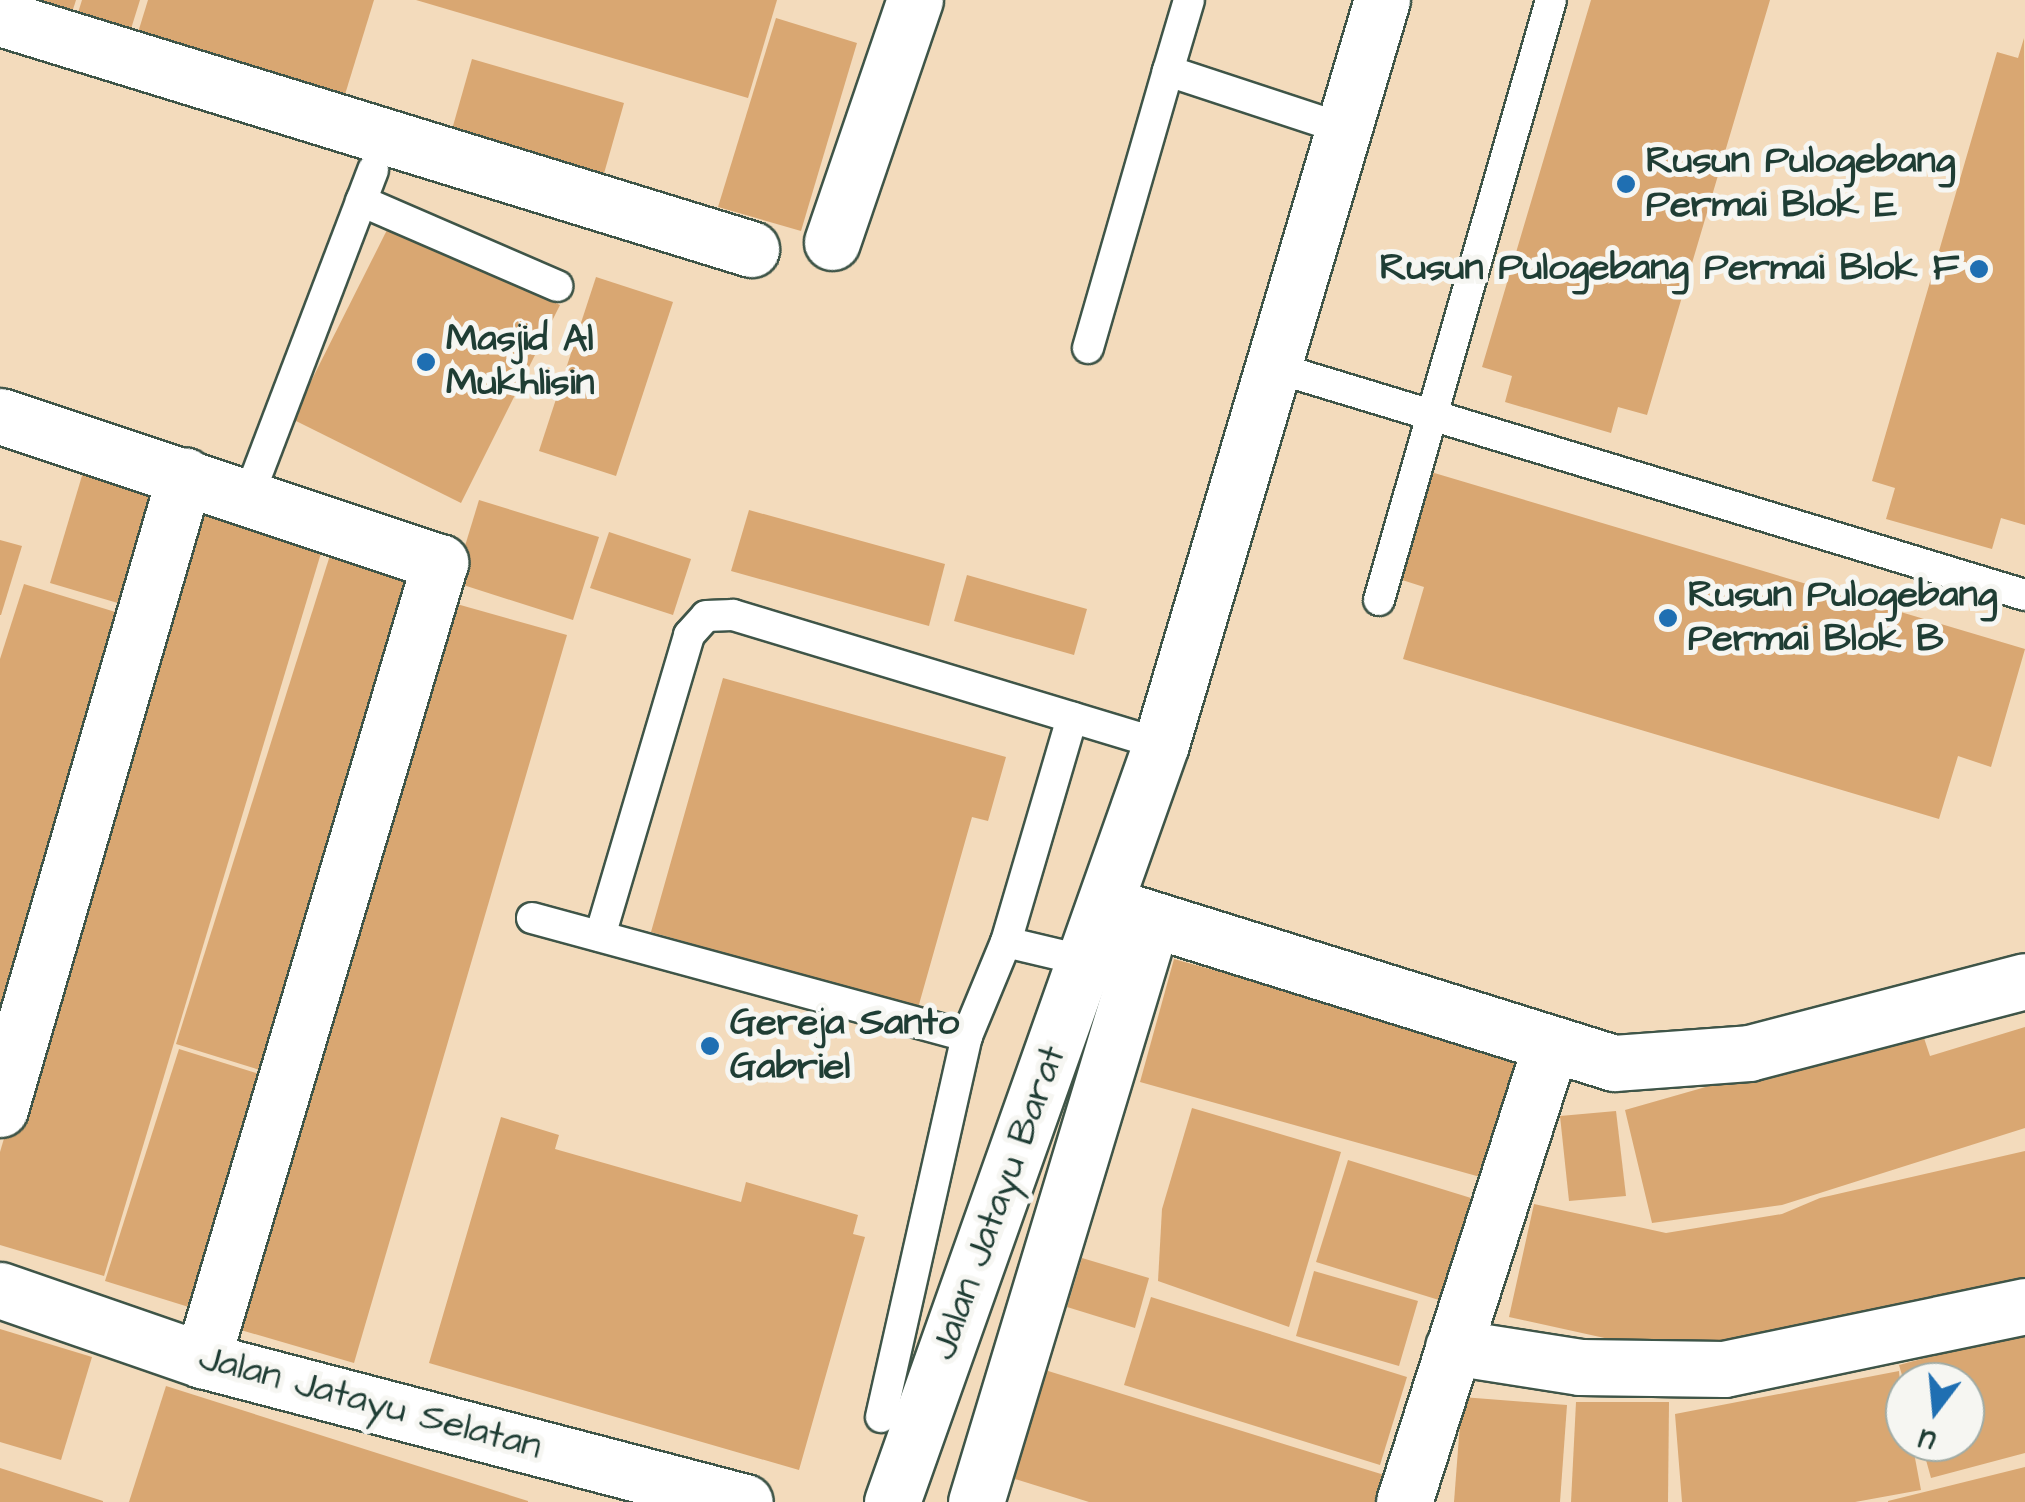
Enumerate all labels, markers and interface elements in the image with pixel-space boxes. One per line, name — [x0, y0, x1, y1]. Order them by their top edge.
place label: Rusun Pulogebang Permai Blok E — [1646, 139, 1955, 228]
marker: Rusun Pulogebang Permai Blok E — [1615, 173, 1637, 195]
place label: Rusun Pulogebang Permai Blok F — [1380, 246, 1959, 292]
marker: Rusun Pulogebang Permai Blok F — [1968, 258, 1990, 280]
place label: Masjid Al Mukhlisin — [446, 317, 594, 406]
marker: Masjid Al Mukhlisin — [415, 351, 437, 373]
place label: Rusun Pulogebang Permai Blok B — [1688, 573, 1997, 662]
marker: Rusun Pulogebang Permai Blok B — [1657, 607, 1679, 629]
place label: Gereja Santo Gabriel — [730, 1001, 959, 1090]
marker: Gereja Santo Gabriel — [699, 1035, 721, 1057]
street label: Jalan Jatayu Barat — [921, 1040, 1077, 1366]
street label: Jalan Jatayu Selatan — [194, 1335, 546, 1471]
north arrow — [1885, 1362, 1985, 1462]
text: U — [1914, 1418, 1940, 1460]

